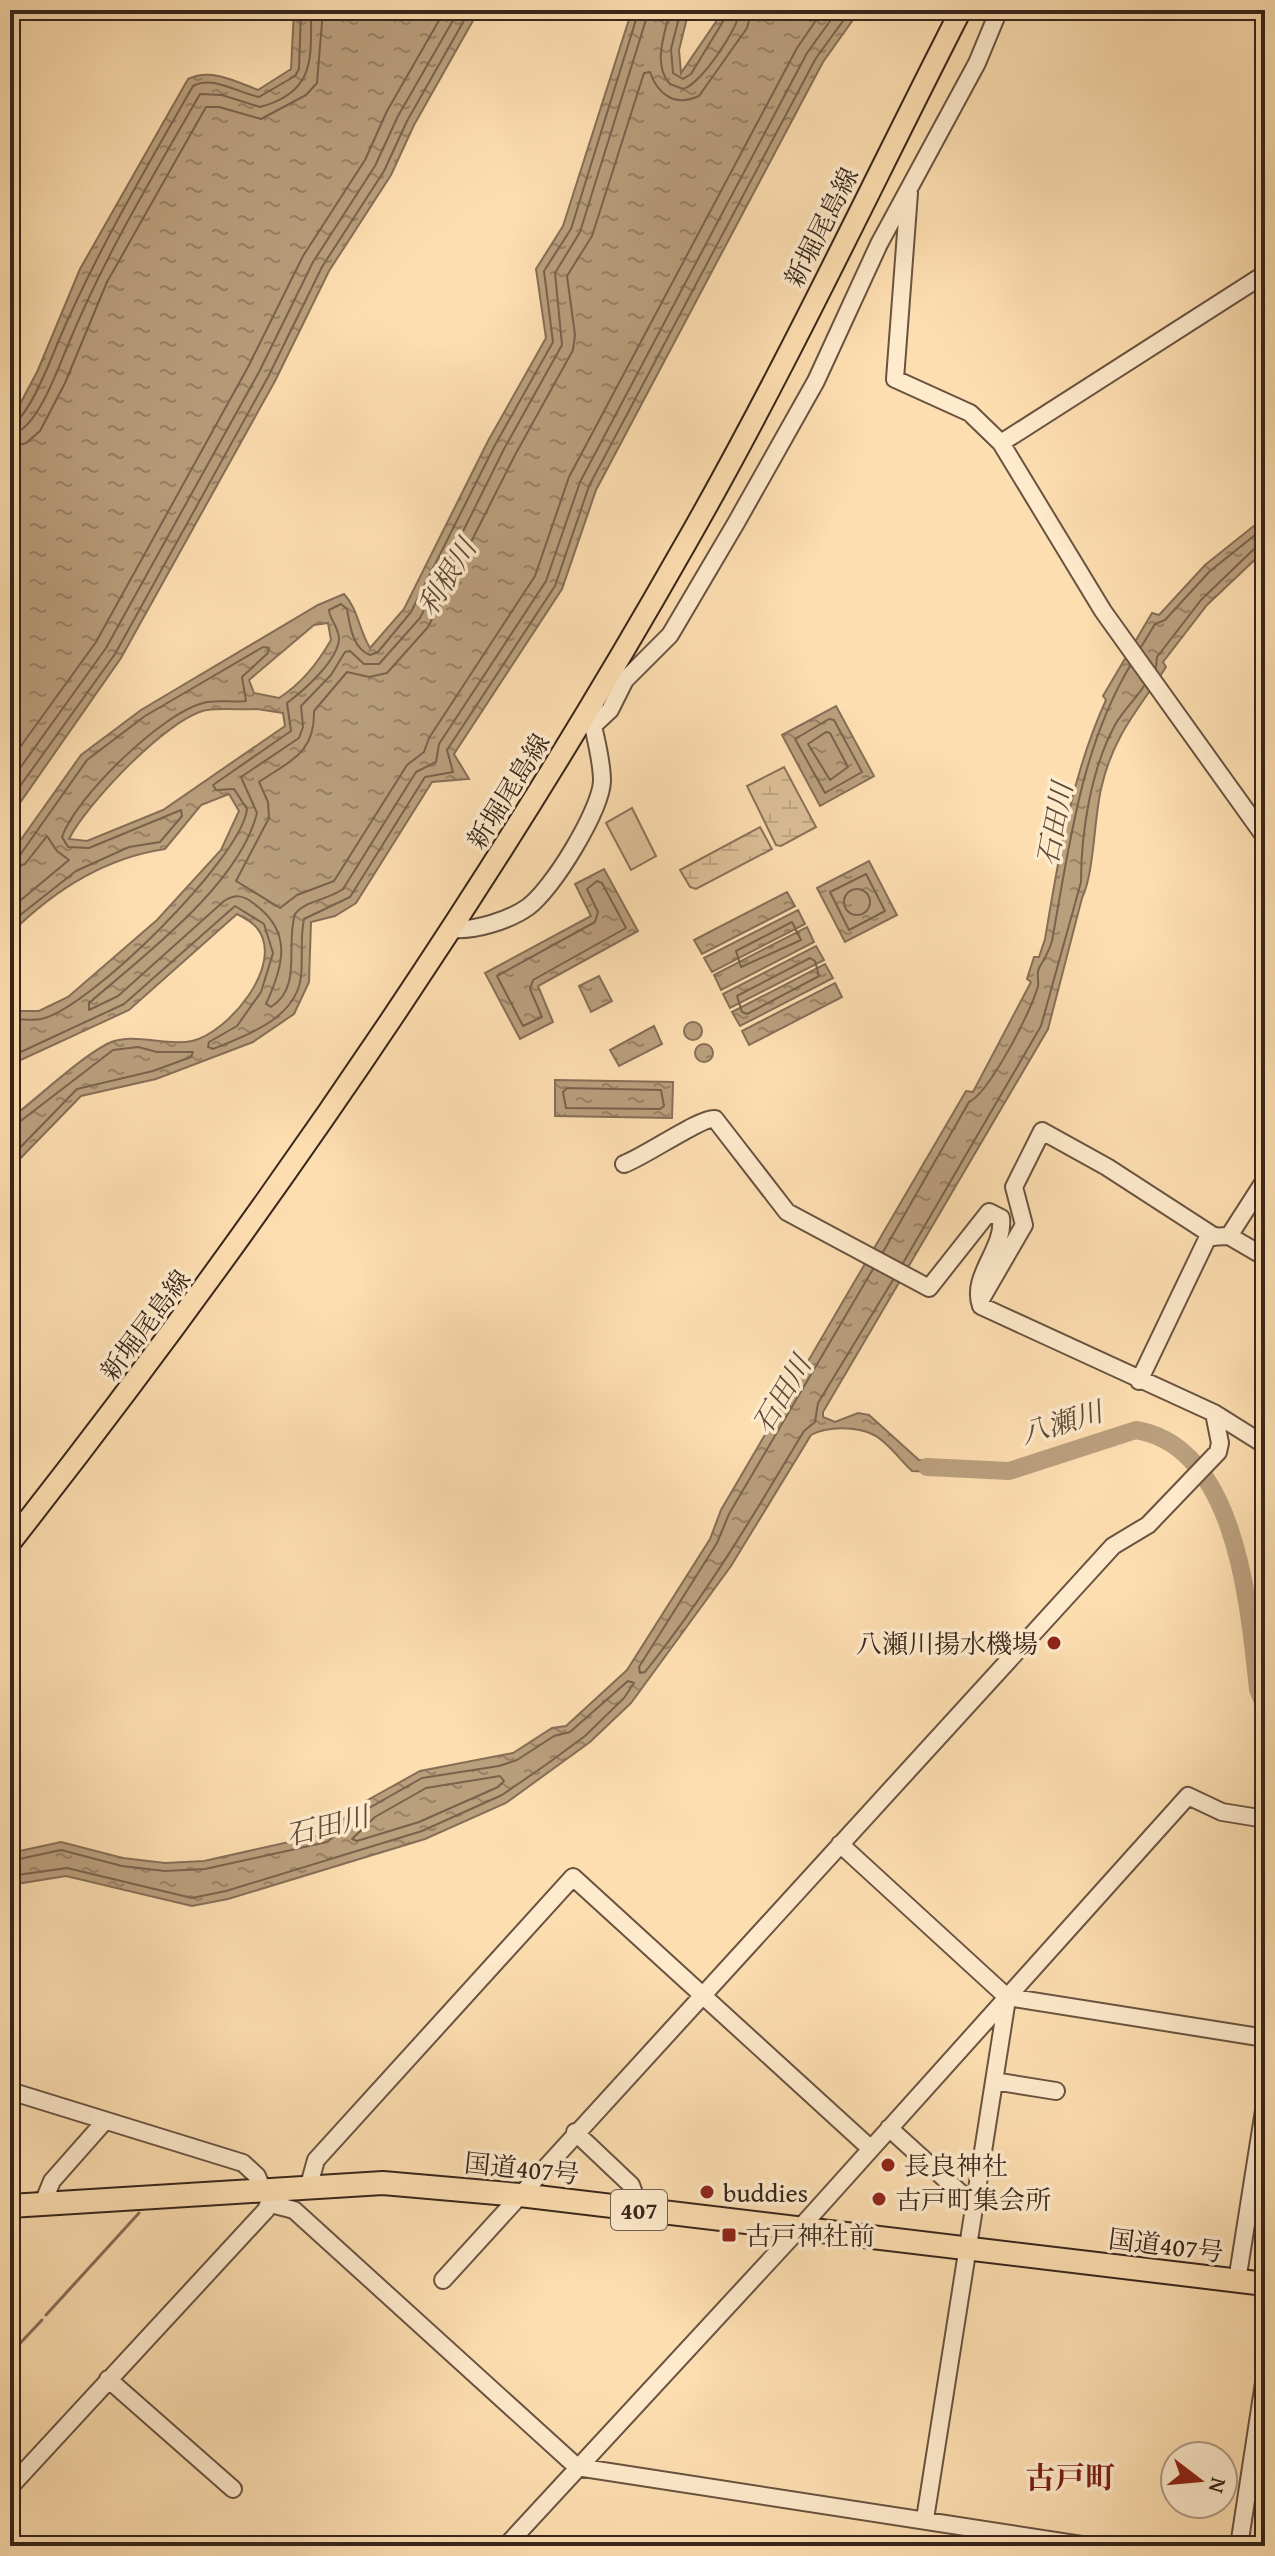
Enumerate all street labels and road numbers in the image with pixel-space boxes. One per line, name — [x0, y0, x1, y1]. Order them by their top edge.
street label: 新堀尾島線 — [774, 160, 868, 294]
street label: 新堀尾島線 — [457, 726, 559, 856]
street label: 新堀尾島線 — [90, 1261, 200, 1389]
street label: 国道407号 — [462, 2143, 582, 2193]
road number: 407 — [611, 2190, 667, 2230]
street label: 国道407号 — [1106, 2219, 1226, 2271]

